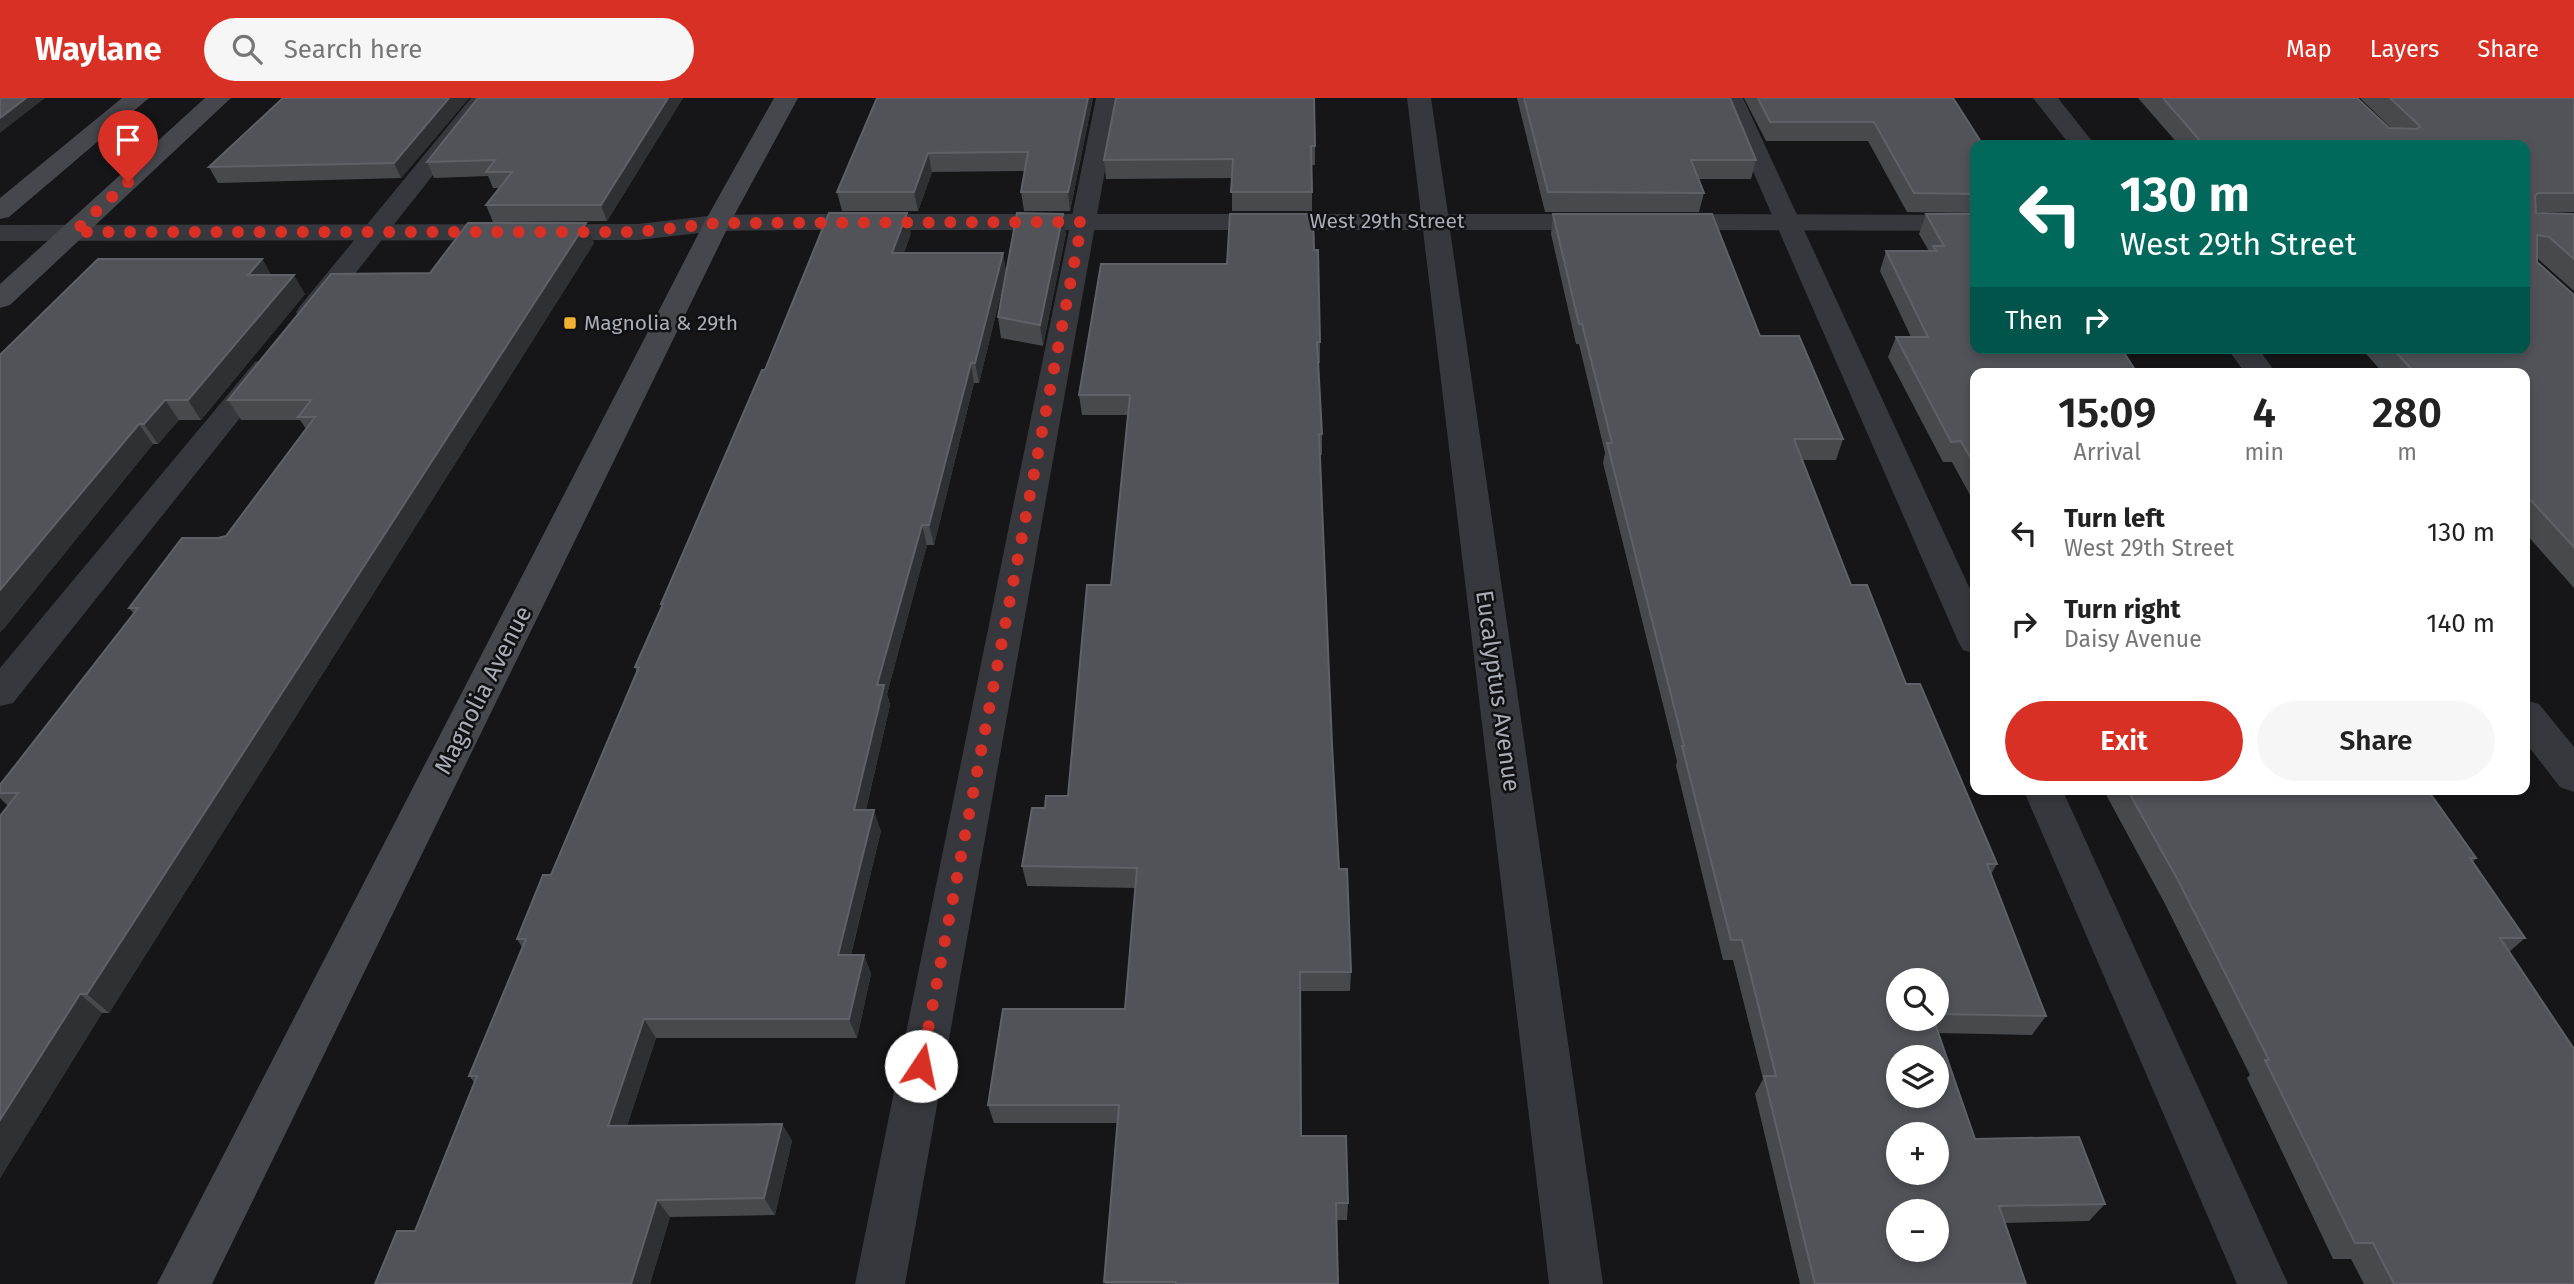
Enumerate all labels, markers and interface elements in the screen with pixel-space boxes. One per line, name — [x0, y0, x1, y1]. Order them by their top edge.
search box — [204, 18, 694, 81]
text: Waylane — [35, 29, 162, 69]
icon: search — [228, 30, 266, 68]
text: Search here — [284, 34, 423, 65]
text: Map — [2286, 35, 2332, 63]
text: Layers — [2370, 35, 2439, 63]
text: Share — [2477, 35, 2539, 63]
pin — [98, 110, 158, 182]
icon: arrive — [109, 121, 147, 159]
text: 130 m — [2120, 165, 2250, 224]
icon: left — [2005, 168, 2096, 259]
street label: West 29th Street — [1309, 208, 1465, 234]
text: West 29th Street — [2120, 225, 2356, 263]
icon: right — [2077, 301, 2115, 339]
text: Then — [2005, 305, 2063, 336]
place label: Magnolia & 29th — [584, 310, 738, 336]
marker: Magnolia & 29th — [562, 315, 578, 331]
text: 15:09 — [2058, 388, 2156, 438]
text: 4 — [2253, 388, 2276, 438]
text: 280 — [2372, 388, 2442, 438]
text: Arrival — [2074, 438, 2141, 466]
text: min — [2244, 438, 2284, 466]
text: m — [2397, 438, 2417, 466]
text: Turn left — [2064, 503, 2165, 534]
icon: left — [2005, 514, 2043, 552]
text: 130 m — [2427, 517, 2495, 548]
text: West 29th Street — [2064, 534, 2234, 562]
street label: Eucalyptus Avenue — [1470, 588, 1526, 794]
text: Turn right — [2064, 594, 2181, 625]
street label: Magnolia Avenue — [429, 601, 537, 779]
icon: right — [2005, 605, 2043, 643]
text: 140 m — [2426, 608, 2495, 639]
text: Daisy Avenue — [2064, 625, 2202, 653]
button: Exit — [2005, 701, 2243, 781]
button: Share — [2257, 701, 2495, 781]
map controls — [1886, 968, 1949, 1262]
button: search — [1886, 968, 1949, 1031]
position arrow — [884, 1029, 958, 1103]
button: layers — [1886, 1045, 1949, 1108]
button: + — [1886, 1122, 1949, 1185]
button: − — [1886, 1199, 1949, 1262]

